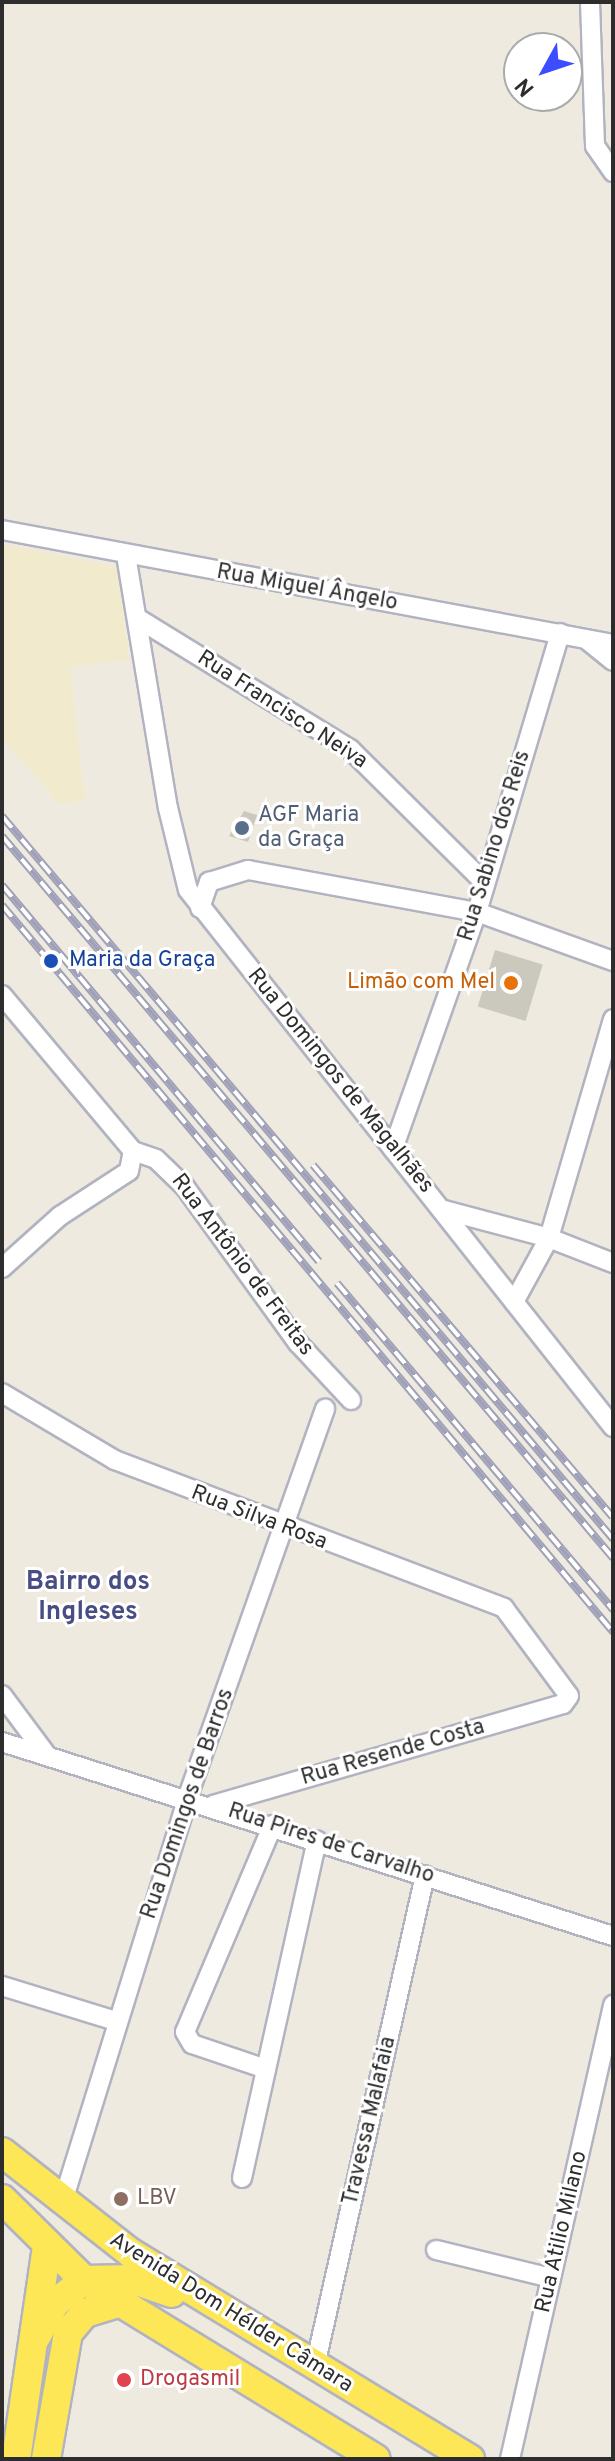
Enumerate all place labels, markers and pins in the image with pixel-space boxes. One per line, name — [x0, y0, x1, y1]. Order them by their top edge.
place label: AGF Maria da Graça — [258, 802, 359, 854]
marker: AGF Maria da Graça — [233, 819, 251, 837]
place label: Maria da Graça — [69, 948, 215, 974]
marker: Maria da Graça — [40, 950, 62, 972]
place label: Limão com Mel — [347, 970, 495, 996]
marker: Limão com Mel — [502, 974, 520, 992]
place label: LBV — [137, 2186, 177, 2212]
marker: LBV — [112, 2190, 130, 2208]
place label: Drogasmil — [140, 2367, 240, 2393]
marker: Drogasmil — [115, 2371, 133, 2389]

